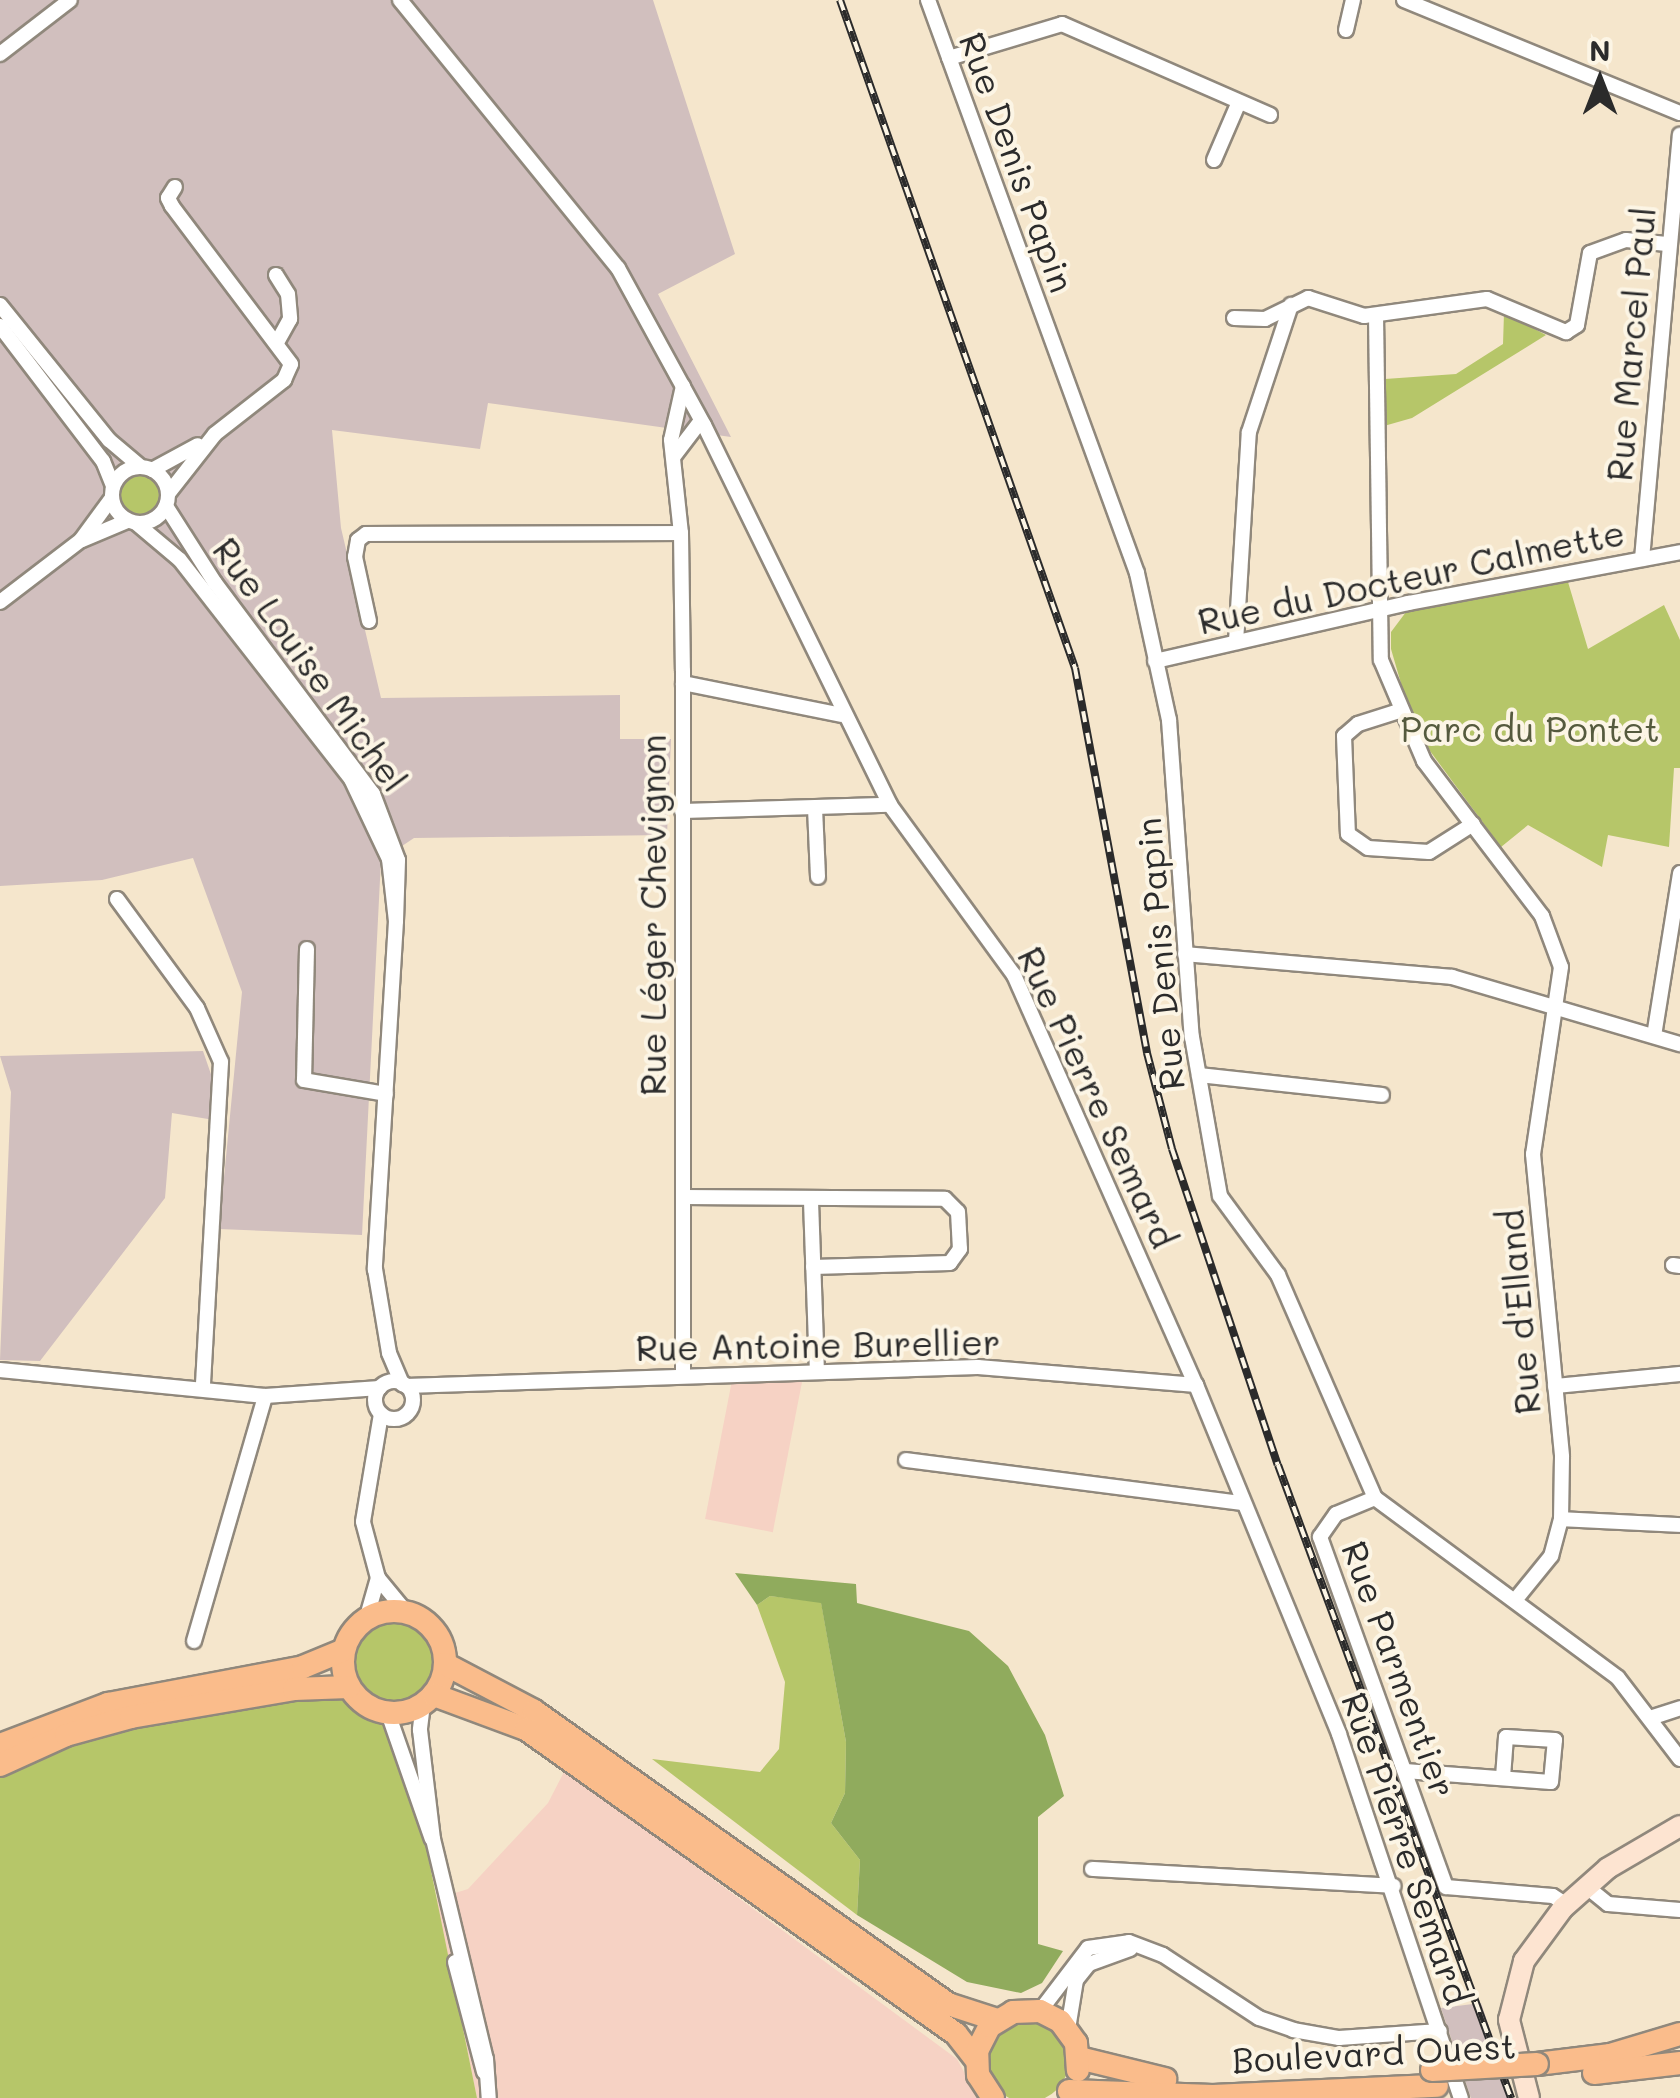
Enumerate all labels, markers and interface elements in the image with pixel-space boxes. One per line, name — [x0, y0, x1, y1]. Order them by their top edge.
street label: Rue Denis Papin — [952, 26, 1084, 298]
north arrow — [1550, 30, 1650, 130]
text: N — [1589, 32, 1611, 68]
street label: Rue Marcel Paul — [1597, 205, 1663, 483]
street label: Rue du Docteur Calmette — [1194, 510, 1628, 642]
street label: Rue Louise Michel — [205, 529, 417, 799]
park label: Parc du Pontet — [1400, 707, 1660, 749]
street label: Rue Léger Chevignon — [631, 734, 673, 1096]
street label: Rue Denis Papin — [1126, 816, 1192, 1092]
street label: Rue Pierre Semard — [1010, 940, 1186, 1254]
street label: Rue d'Elland — [1488, 1208, 1548, 1416]
street label: Rue Antoine Burellier — [635, 1320, 1001, 1368]
street label: Rue Parmentier — [1334, 1535, 1466, 1803]
street label: Rue Pierre Semard — [1334, 1687, 1480, 2009]
street label: Boulevard Ouest — [1231, 2024, 1517, 2080]

